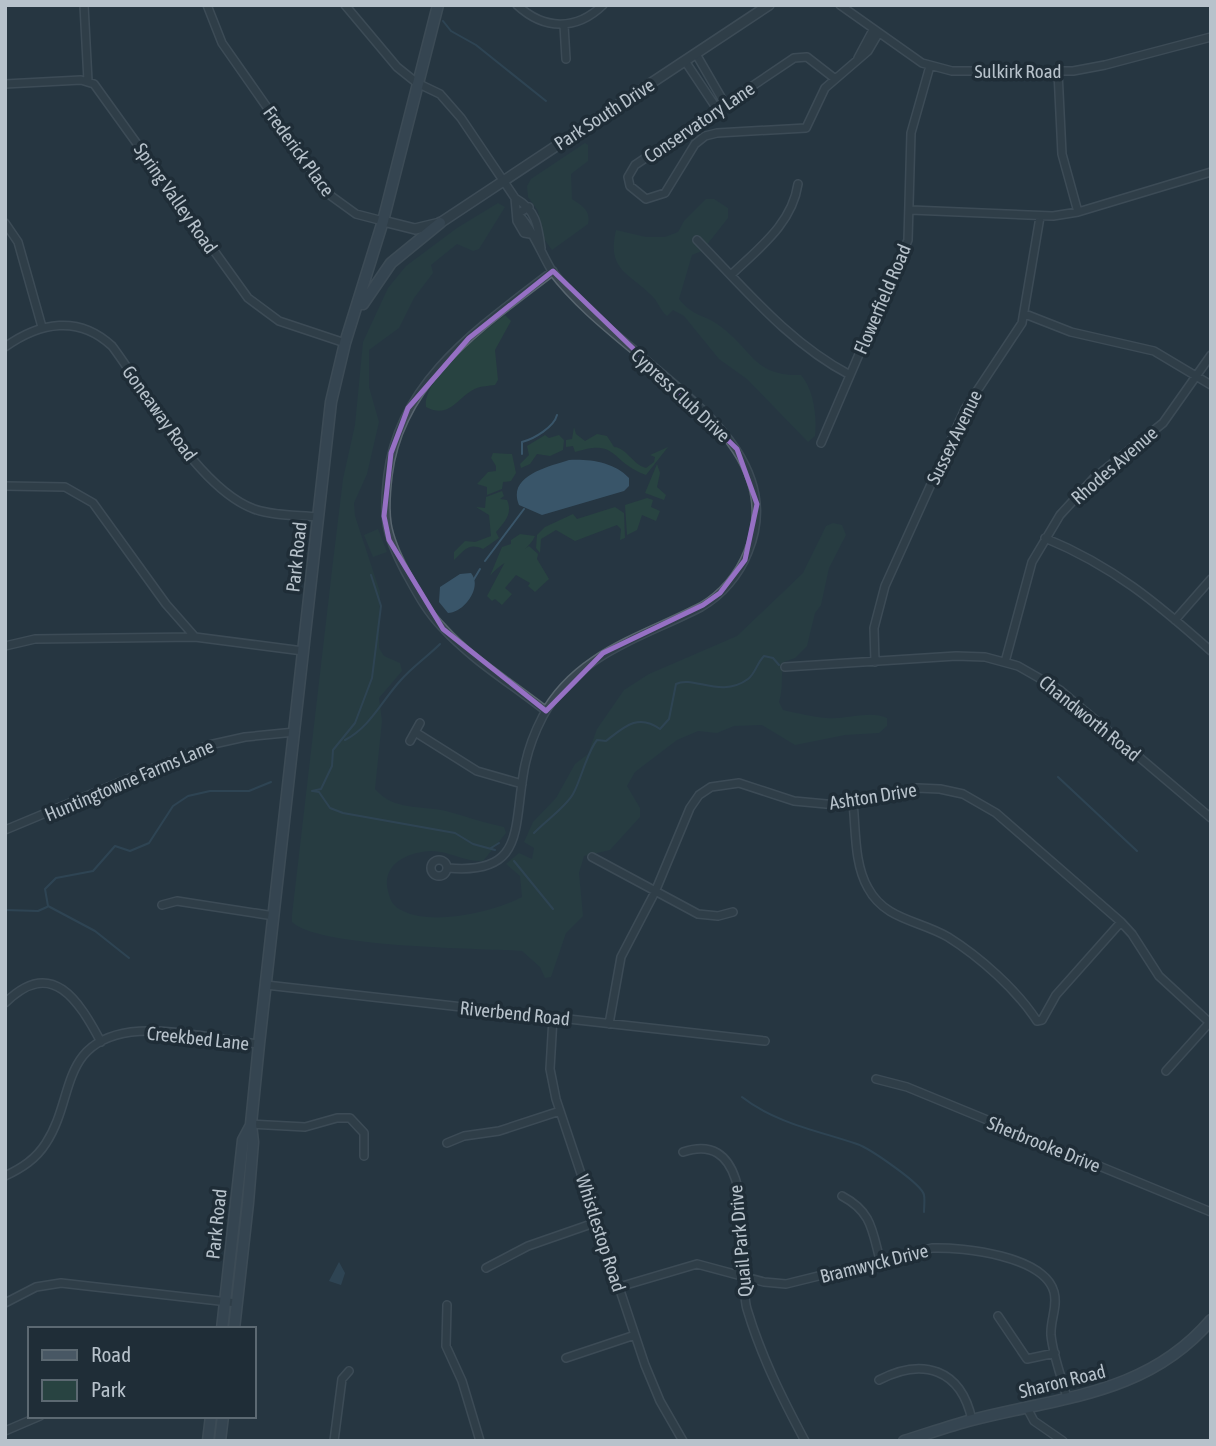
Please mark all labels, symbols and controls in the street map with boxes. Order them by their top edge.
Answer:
street label: Sulkirk Road [974,60,1062,82]
street label: Park South Drive [550,74,658,154]
street label: Conservatory Lane [640,77,758,167]
street label: Frederick Place [259,102,339,200]
street label: Spring Valley Road [130,139,222,257]
street label: Flowerfield Road [849,241,915,357]
street label: Cypress Club Drive [627,344,735,446]
street label: Goneaway Road [118,361,202,465]
street label: Sussex Avenue [922,386,986,488]
street label: Rhodes Avenue [1066,422,1162,508]
street label: Park Road [281,521,311,593]
street label: Chandworth Road [1035,670,1145,766]
street label: Huntingtowne Farms Lane [41,734,217,826]
street label: Ashton Drive [828,778,918,814]
street label: Riverbend Road [459,996,571,1030]
street label: Creekbed Lane [146,1022,250,1054]
street label: Sherbrooke Drive [984,1111,1104,1177]
street label: Whistlestop Road [572,1172,630,1294]
street label: Quail Park Drive [724,1184,756,1298]
street label: Park Road [201,1188,231,1260]
street label: Bramwyck Drive [818,1239,930,1287]
legend [28,1327,256,1418]
text: Road [91,1342,131,1366]
street label: Sharon Road [1016,1360,1108,1402]
text: Park [91,1377,126,1401]

